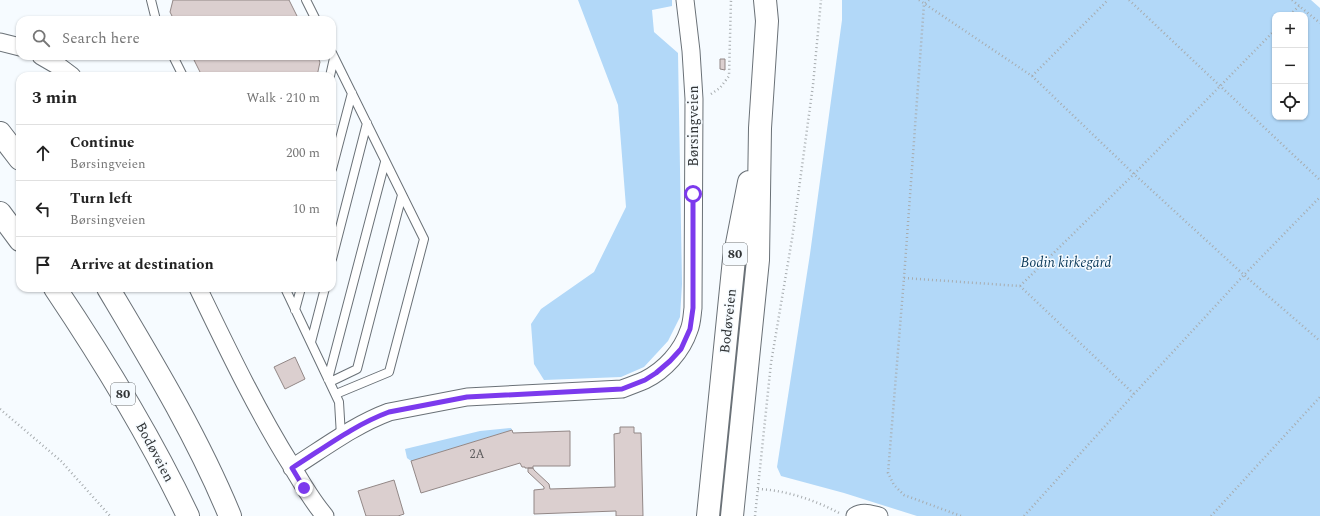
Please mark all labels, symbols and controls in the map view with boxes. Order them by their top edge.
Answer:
map controls [1272,12,1308,120]
button: + [1272,12,1308,48]
search box [16,16,336,60]
icon: search [30,27,52,49]
text: Search here [62,27,140,50]
button: − [1272,48,1308,84]
button: locate [1272,84,1308,120]
text: 3 min [32,85,77,111]
street label: Børsingveien [683,85,704,167]
text: Walk · 210 m [246,88,320,108]
text: Continue [70,131,135,154]
icon: ahead [32,142,54,164]
text: 200 m [286,143,320,163]
text: Børsingveien [70,154,146,174]
route start [684,185,702,203]
text: Turn left [70,187,132,210]
icon: left [32,198,54,220]
text: 10 m [293,199,320,219]
text: Børsingveien [70,210,146,230]
road number: 80 [723,243,747,265]
park label: Bodin kirkegård [1021,252,1111,273]
text: Arrive at destination [70,253,214,276]
icon: arrive [32,254,54,276]
street label: Bodøveien [714,287,742,355]
road number: 80 [111,383,135,405]
street label: Bodøveien [130,418,180,486]
house number: 2A [469,445,485,464]
route end [295,479,313,497]

